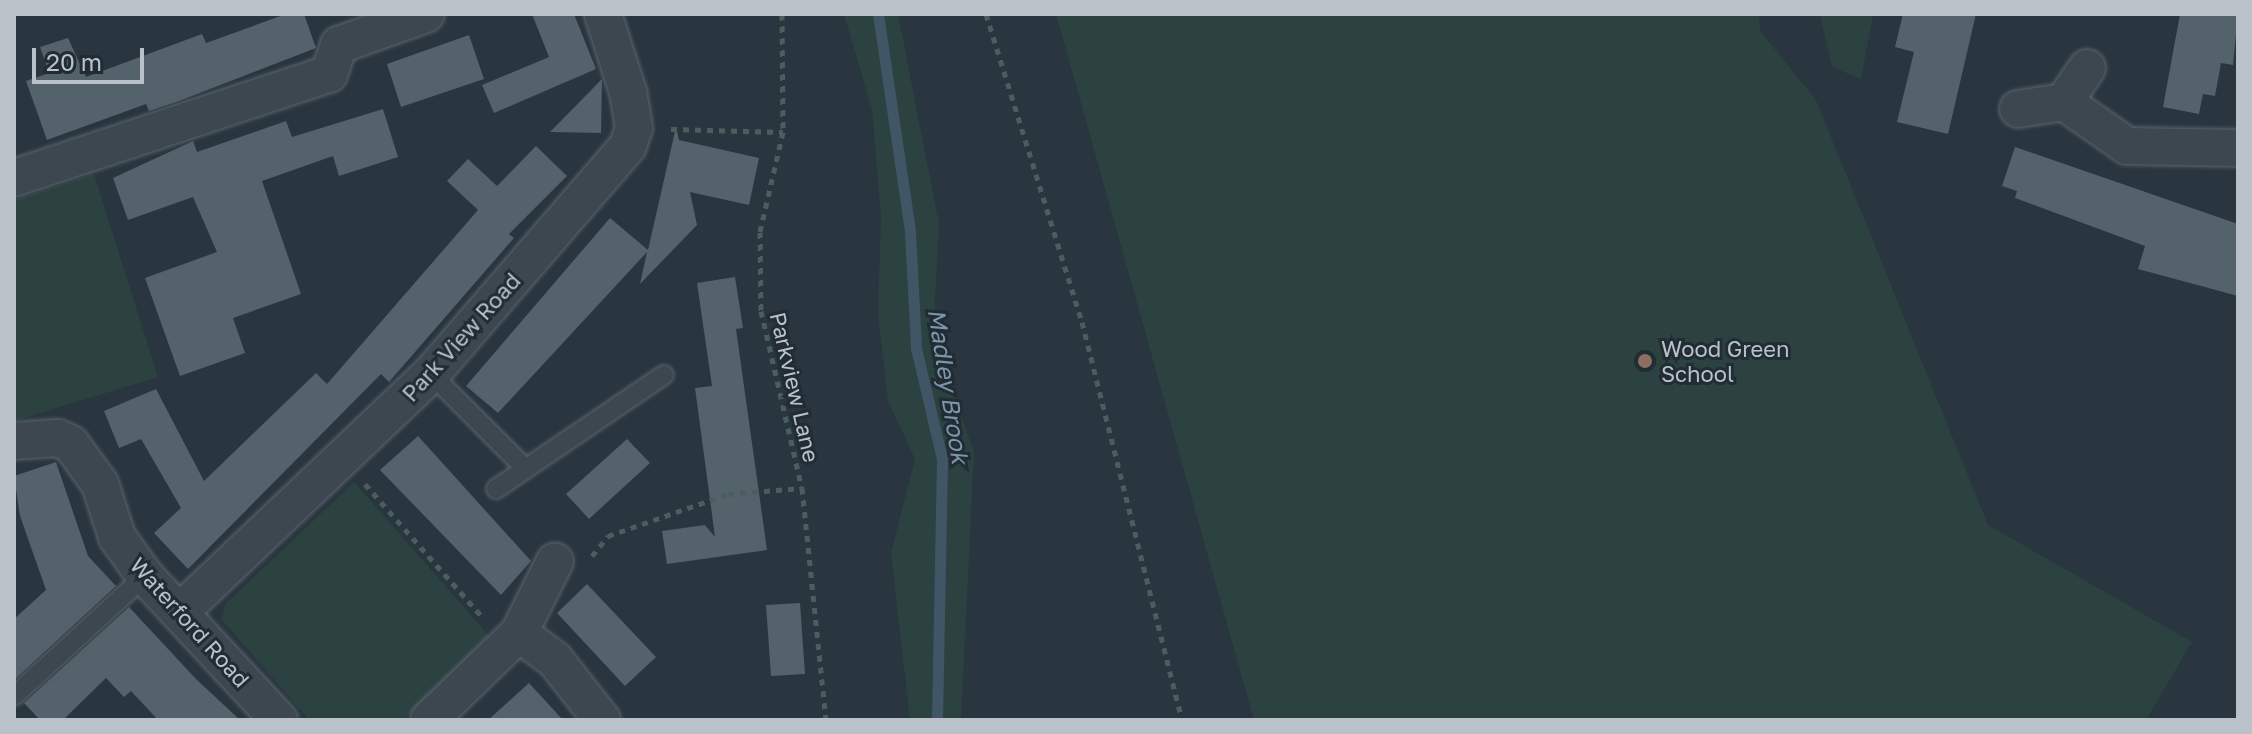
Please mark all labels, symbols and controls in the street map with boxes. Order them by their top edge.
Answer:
scale bar [36,32,148,82]
text: 20 m [46,47,102,76]
street label: Park View Road [396,267,526,407]
water label: Madley Brook [923,306,975,466]
street label: Parkview Lane [765,309,825,465]
place label: Wood Green School [1661,335,1790,386]
marker: Wood Green School [1636,352,1654,370]
street label: Waterford Road [125,552,255,692]

